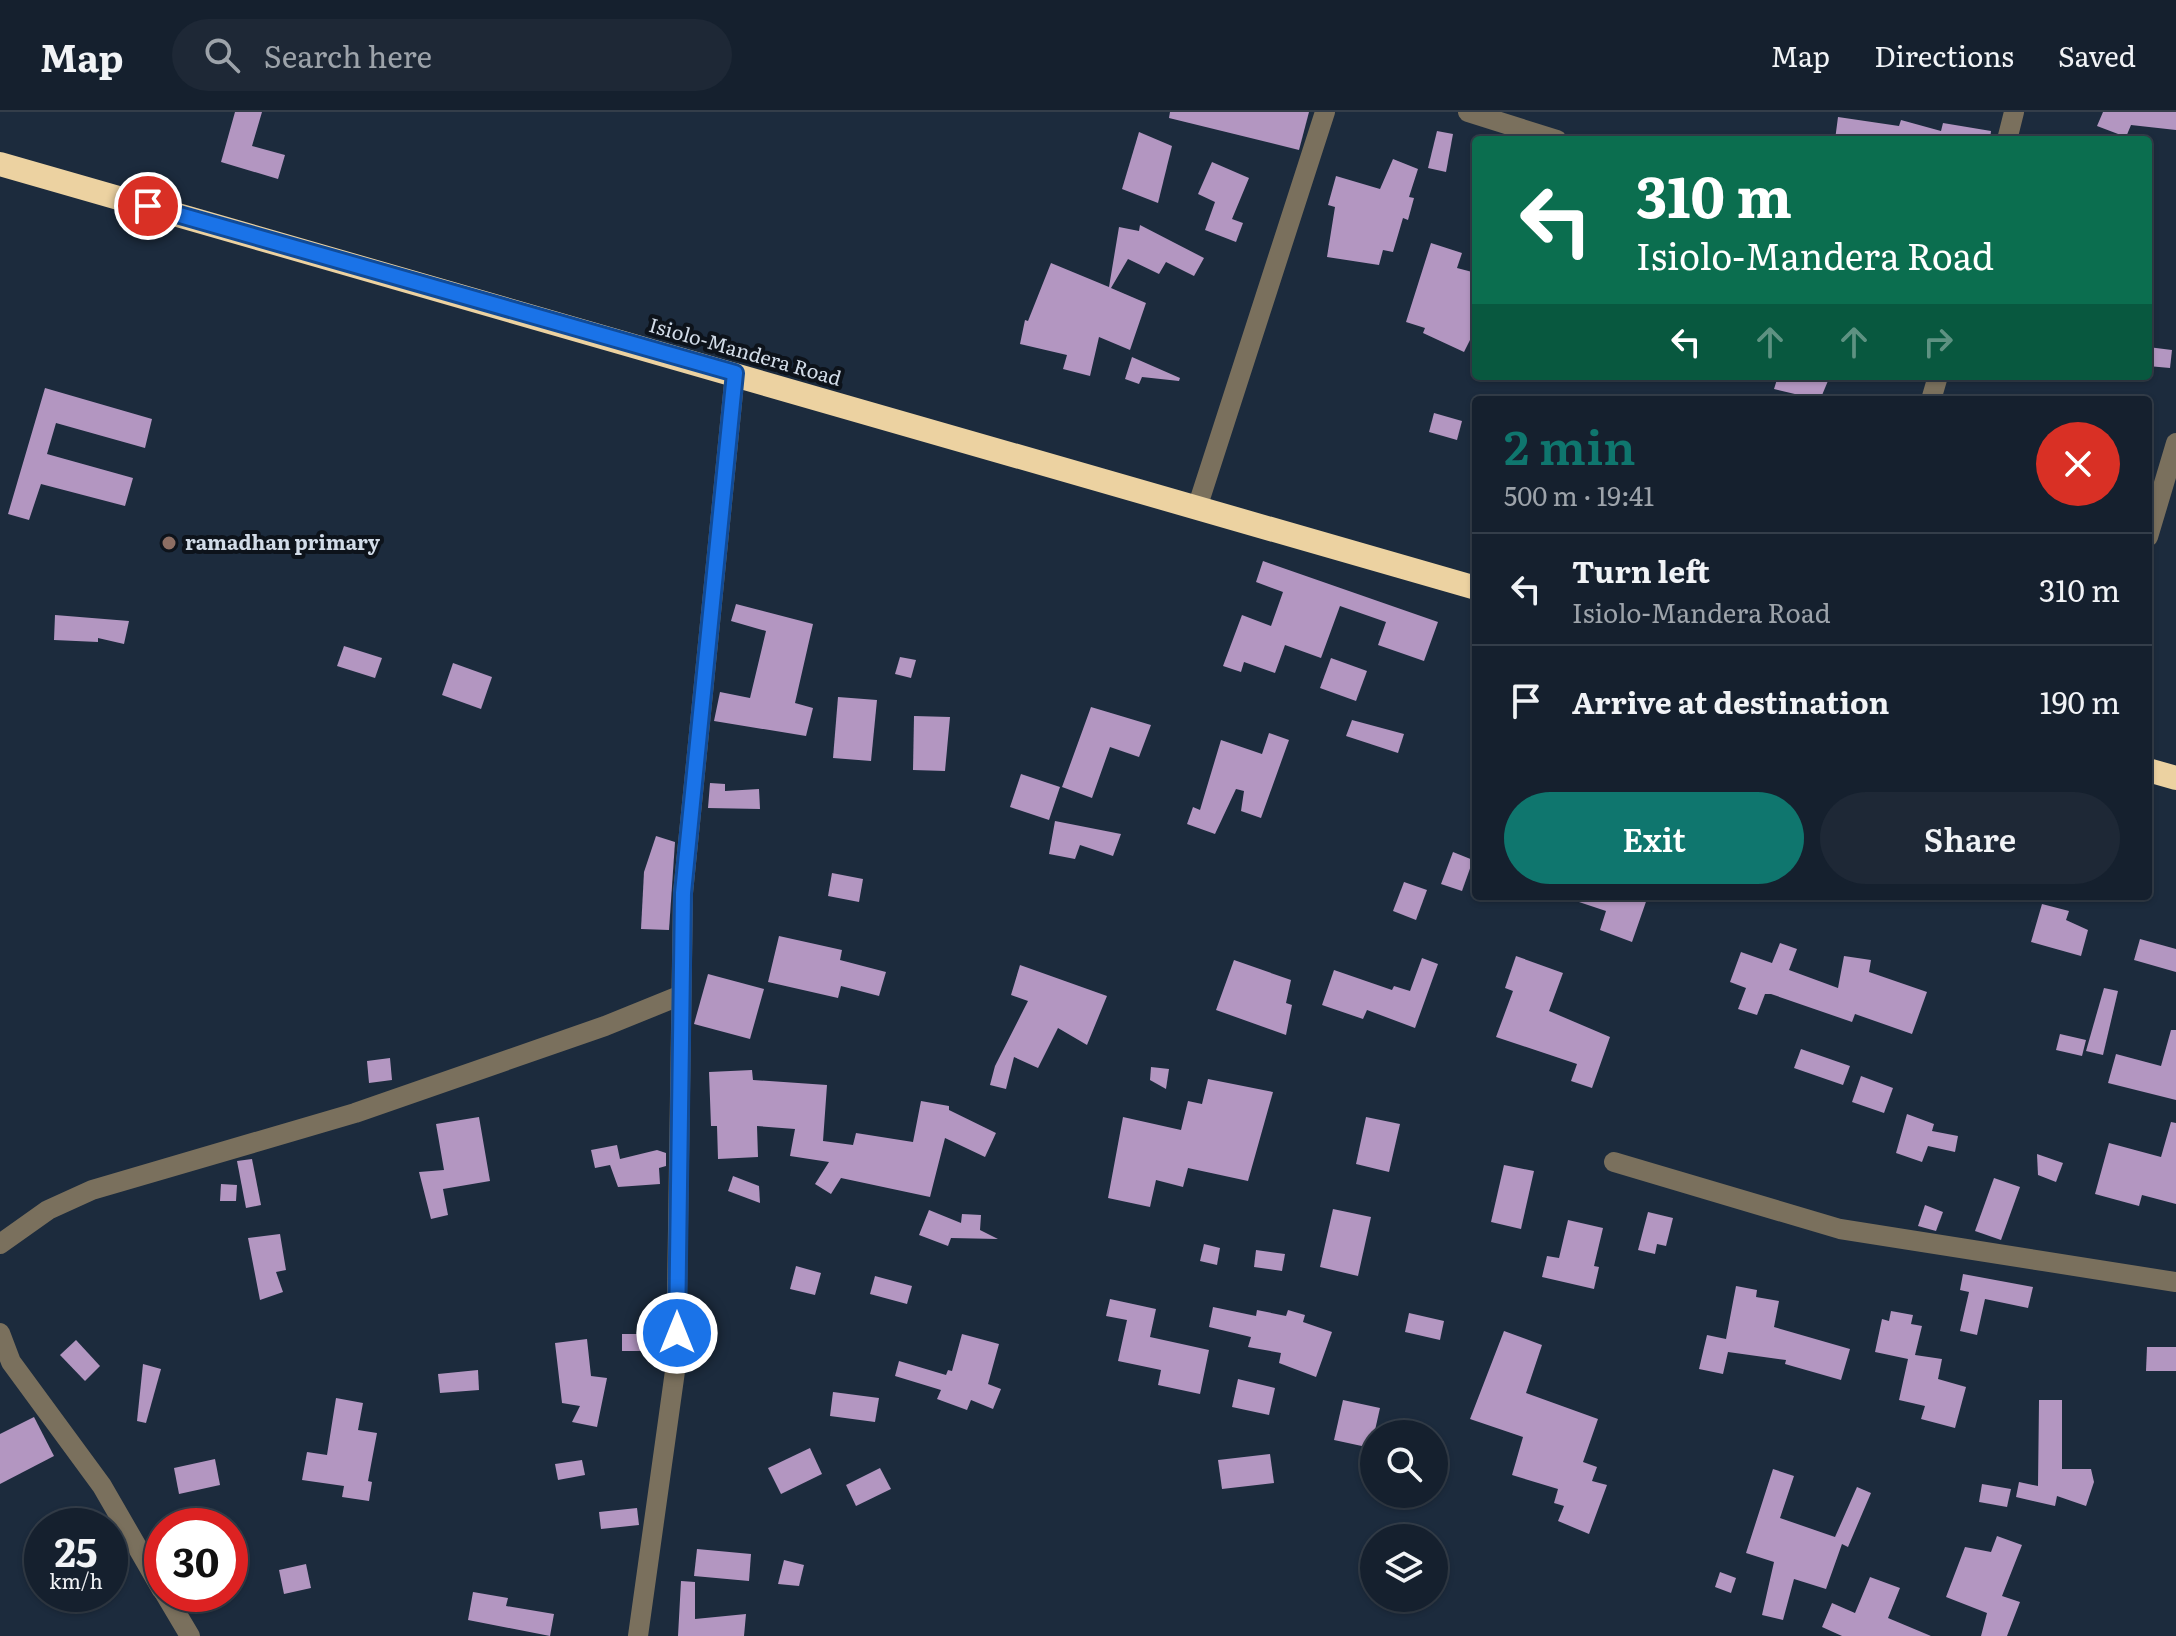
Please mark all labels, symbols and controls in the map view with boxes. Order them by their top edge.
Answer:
search box [172,19,732,91]
text: Map [40,27,124,84]
icon: search [200,33,244,77]
text: Search here [264,33,432,77]
text: Map [1771,34,1830,76]
text: Directions [1874,34,2014,76]
text: Saved [2058,34,2136,76]
text: 310 m [1636,152,1792,235]
icon: left [1504,168,1608,272]
pin [114,172,182,240]
icon: arrive [126,184,170,228]
text: Isiolo-Mandera Road [1636,228,1994,281]
street label: Isiolo-Mandera Road [646,308,845,392]
icon: left [1664,320,1708,364]
icon: ahead [1748,320,1792,364]
icon: ahead [1832,320,1876,364]
icon: right [1916,320,1960,364]
text: 2 min [1504,409,1636,480]
button: close [2036,422,2120,506]
text: 500 m · 19:41 [1504,475,1654,514]
place label: ramadhan primary [185,526,381,556]
marker: ramadhan primary [160,534,178,552]
text: Turn left [1572,548,1710,592]
icon: left [1504,567,1548,611]
text: 310 m [2039,567,2120,611]
text: Isiolo-Mandera Road [1572,592,1831,631]
icon: arrive [1504,679,1548,723]
text: Arrive at destination [1572,679,1889,723]
text: 190 m [2040,679,2120,723]
button: Exit [1504,792,1804,884]
button: Share [1820,792,2120,884]
position arrow [635,1291,719,1375]
map controls [1360,1420,1448,1612]
button: search [1360,1420,1448,1508]
speed limit sign: 30 [144,1508,248,1612]
text: 25 [54,1520,98,1579]
button: layers [1360,1524,1448,1612]
text: km/h [49,1565,103,1595]

